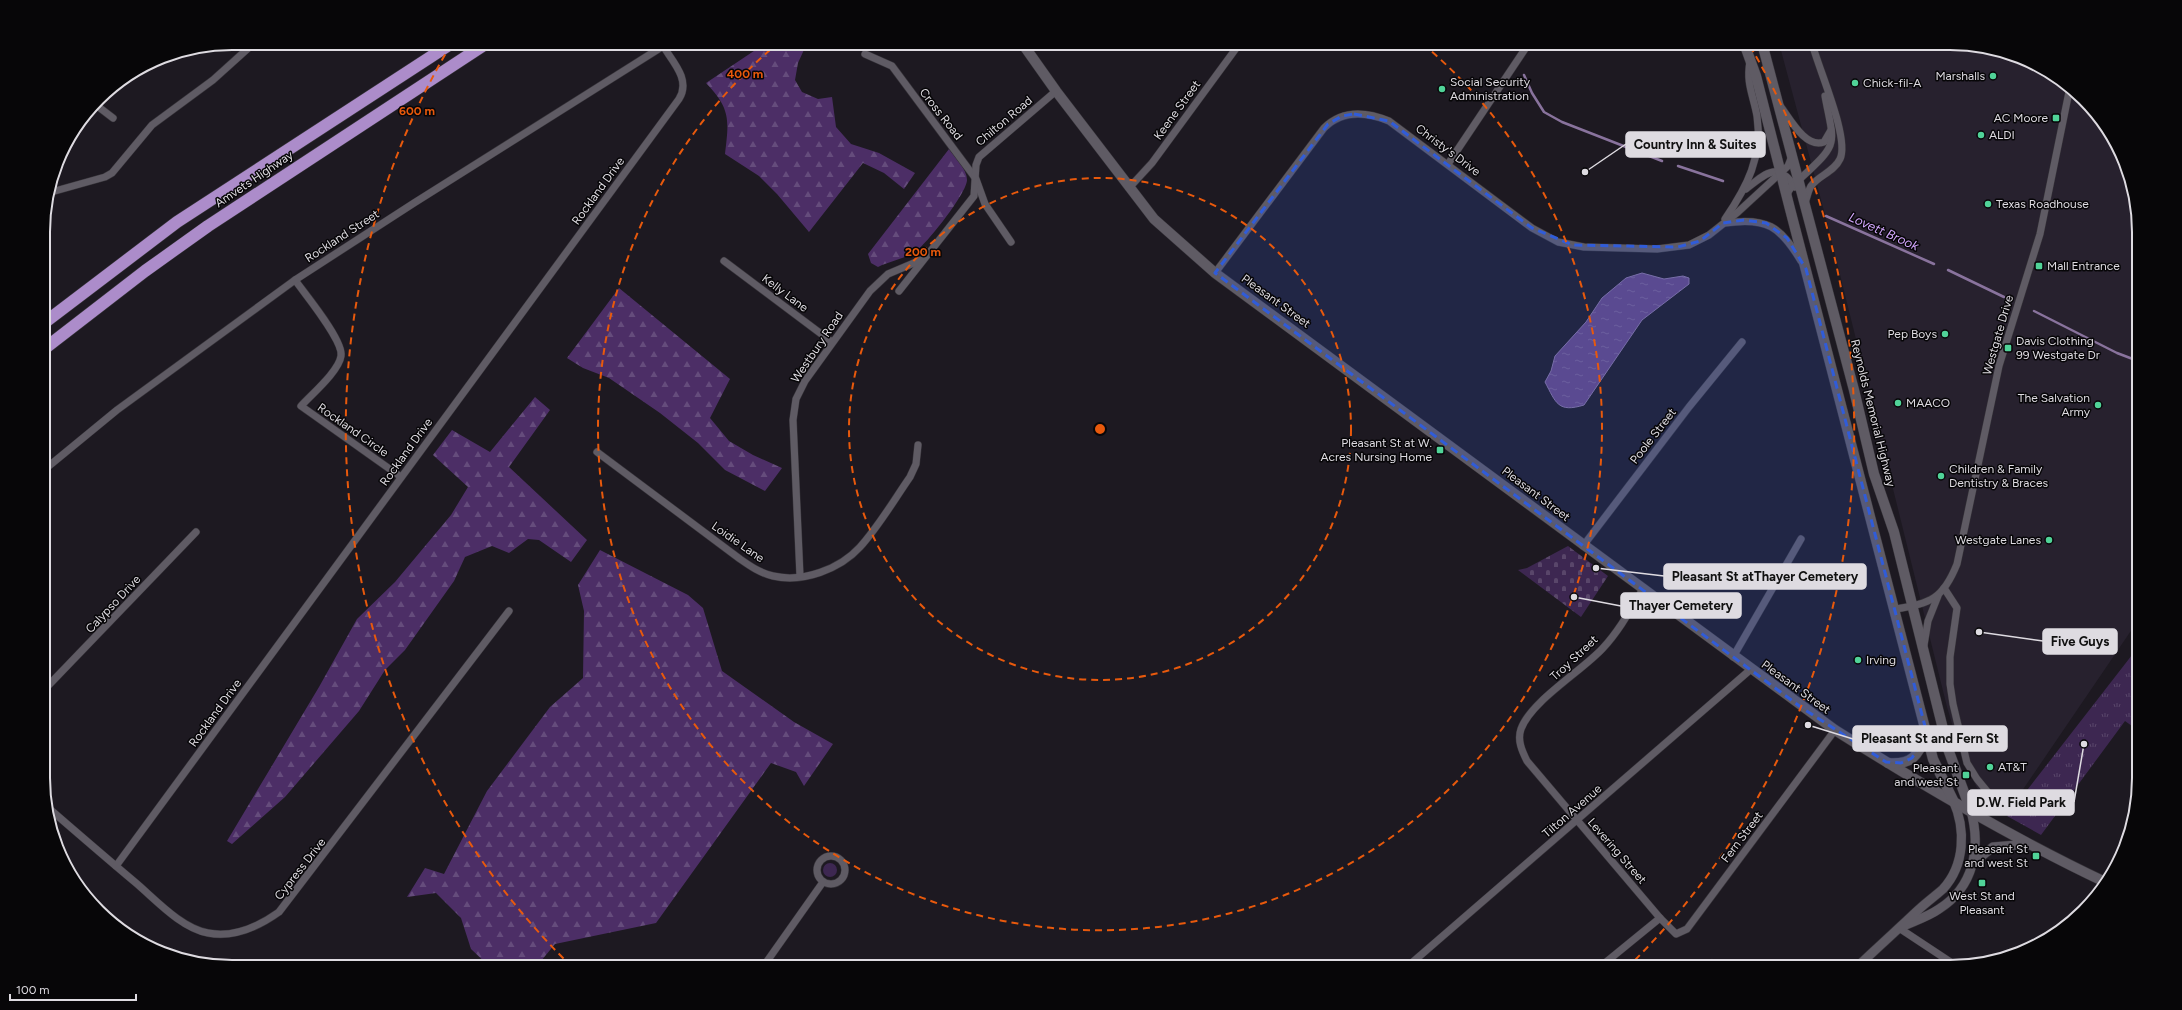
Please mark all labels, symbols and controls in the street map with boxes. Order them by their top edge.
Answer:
text: 400 m [727,67,763,81]
place label: Marshalls [1935,69,1985,83]
marker: Marshalls [1988,71,1998,81]
place label: Social Security Administration [1450,75,1531,103]
place label: Chick-fil-A [1863,76,1921,90]
street label: Keene Street [1151,77,1204,142]
marker: Chick-fil-A [1850,78,1860,88]
marker: Social Security Administration [1437,84,1447,94]
street label: Cross Road [917,85,965,143]
street label: Chilton Road [973,93,1035,149]
text: 600 m [399,104,435,118]
place label: AC Moore [1994,111,2048,125]
marker: AC Moore [2051,113,2061,123]
street label: Christy's Drive [1413,121,1483,179]
place label: ALDI [1989,128,2015,142]
marker: ALDI [1976,130,1986,140]
callout: Country Inn & Suites [1626,132,1765,157]
text: Country Inn & Suites [1634,137,1756,152]
street label: Amvets Highway [212,147,296,210]
street label: Rockland Drive [569,154,627,227]
place label: Texas Roadhouse [1996,197,2089,211]
marker: Texas Roadhouse [1983,199,1993,209]
street label: Rockland Street [302,207,382,265]
water label: Lovett Brook [1847,209,1922,254]
text: 200 m [905,245,941,259]
place label: Mall Entrance [2047,259,2120,273]
marker: Mall Entrance [2034,261,2044,271]
street label: Kelly Lane [759,271,811,315]
street label: Pleasant Street [1239,271,1314,331]
street label: Westgate Drive [1980,293,2016,377]
street label: Westbury Road [788,309,846,385]
place label: Pep Boys [1888,327,1937,341]
marker: Pep Boys [1940,329,1950,339]
place label: Davis Clothing 99 Westgate Dr [2016,334,2100,362]
street label: Reynolds Memorial Highway [1848,338,1898,489]
marker: Davis Clothing 99 Westgate Dr [2003,343,2013,353]
place label: The Salvation Army [2018,391,2091,419]
place label: MAACO [1906,396,1950,410]
marker: MAACO [1893,398,1903,408]
street label: Rockland Circle [315,400,392,460]
marker: The Salvation Army [2093,400,2103,410]
street label: Poole Street [1627,405,1679,467]
street label: Rockland Drive [377,415,435,488]
centre of rings [1093,422,1107,436]
place label: Pleasant St at W. Acres Nursing Home [1320,436,1432,464]
marker: Pleasant St at W. Acres Nursing Home [1435,445,1445,455]
place label: Children & Family Dentistry & Braces [1949,462,2049,490]
street label: Pleasant Street [1499,464,1573,524]
marker: Children & Family Dentistry & Braces [1936,471,1946,481]
street label: Loidie Lane [709,519,767,565]
place label: Westgate Lanes [1955,533,2041,547]
marker: Westgate Lanes [2044,535,2054,545]
callout: Pleasant St atThayer Cemetery [1664,564,1866,589]
text: Pleasant St atThayer Cemetery [1672,569,1859,584]
street label: Calypso Drive [83,572,144,636]
callout: Thayer Cemetery [1621,593,1741,618]
text: Thayer Cemetery [1629,598,1734,613]
callout: Five Guys [2043,629,2117,654]
street label: Troy Street [1547,632,1601,684]
text: Five Guys [2051,634,2109,649]
place label: Irving [1866,653,1896,667]
marker: Irving [1853,655,1863,665]
street label: Pleasant Street [1759,657,1834,717]
street label: Rockland Drive [186,676,244,749]
callout: Pleasant St and Fern St [1853,726,2007,751]
text: Pleasant St and Fern St [1861,731,1999,746]
place label: AT&T [1998,760,2027,774]
place label: Pleasant and west St [1894,761,1958,789]
marker: AT&T [1985,762,1995,772]
marker: Pleasant and west St [1961,770,1971,780]
street label: Tilton Avenue [1540,781,1605,840]
callout: D.W. Field Park [1968,790,2074,815]
text: D.W. Field Park [1976,795,2066,810]
street label: Fern Street [1718,808,1766,865]
street label: Levering Street [1585,815,1650,887]
street label: Cypress Drive [272,835,329,903]
place label: Pleasant St and west St [1964,842,2028,870]
marker: Pleasant St and west St [2031,851,2041,861]
marker: West St and Pleasant [1977,878,1987,888]
place label: West St and Pleasant [1949,889,2015,917]
scale bar [10,976,136,1002]
text: 100 m [16,983,50,997]

